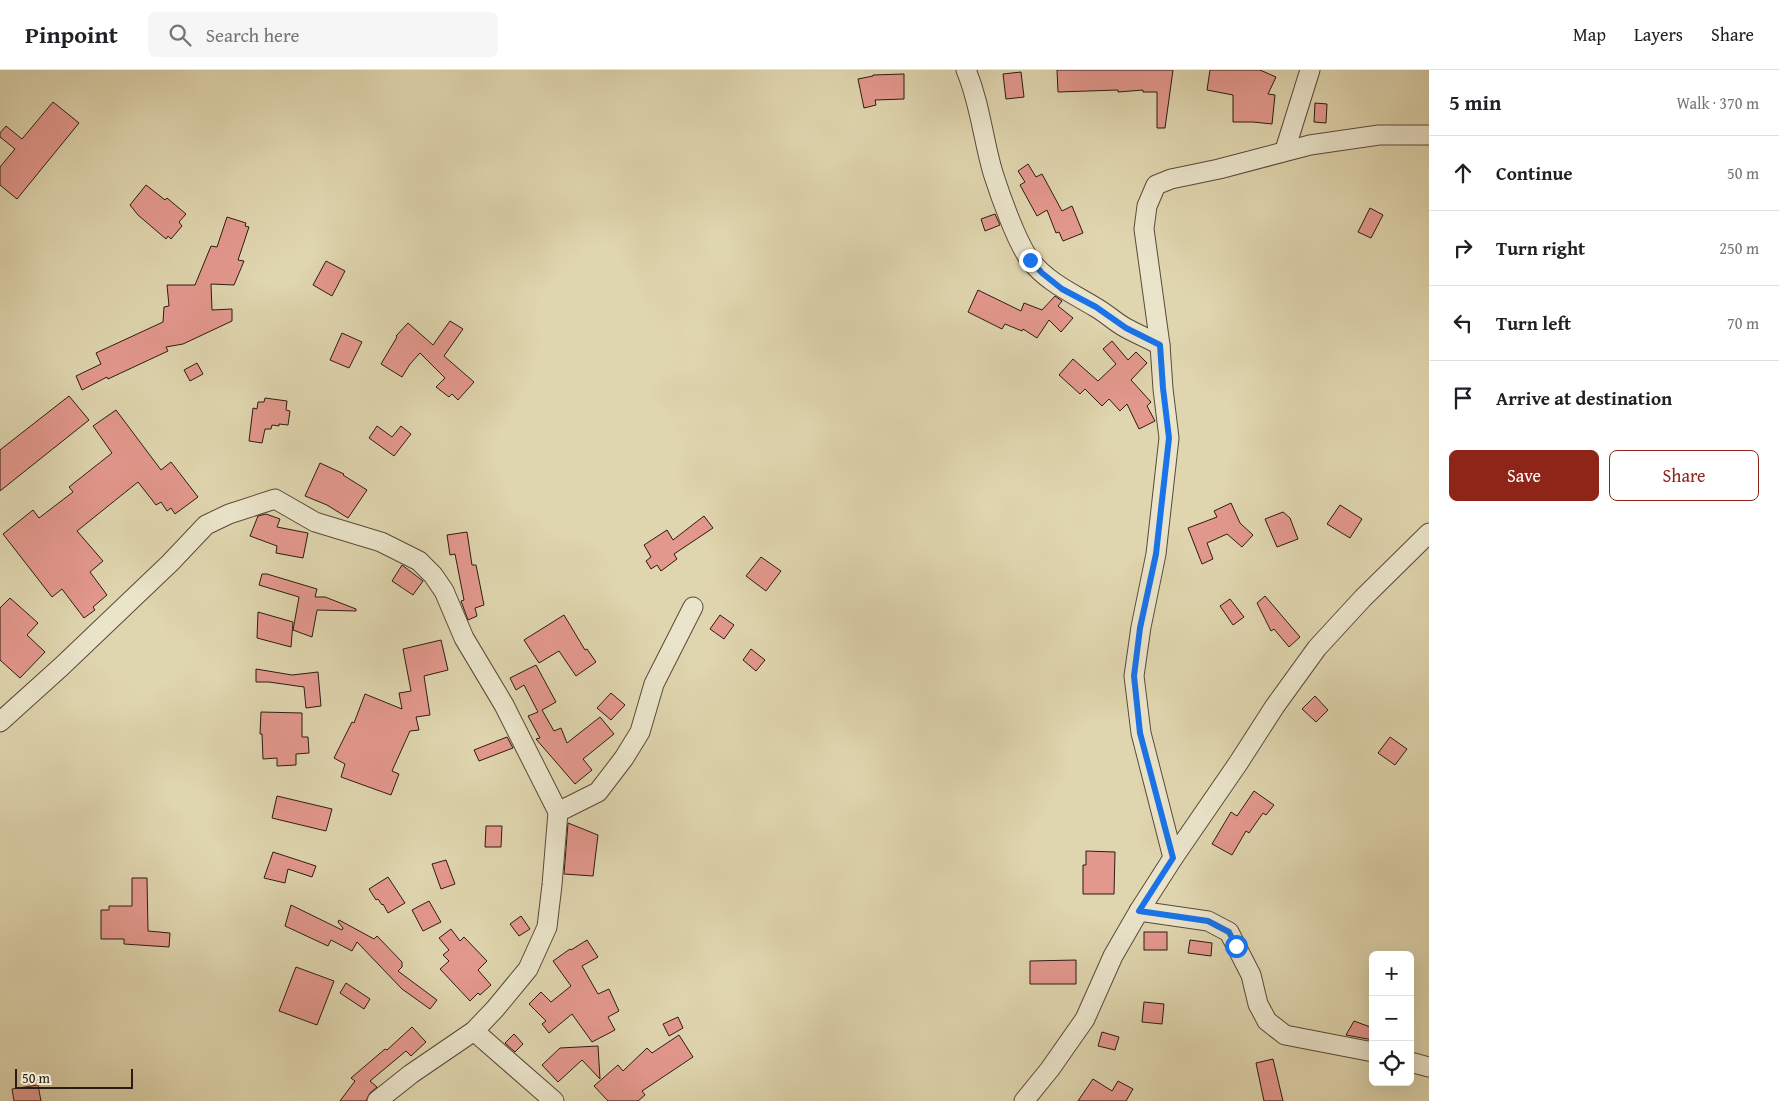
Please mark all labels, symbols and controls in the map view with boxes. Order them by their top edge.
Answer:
search box [148,12,498,57]
text: Pinpoint [25,17,118,52]
icon: search [166,21,194,49]
text: Search here [206,21,299,49]
text: Map [1573,21,1606,48]
text: Layers [1634,21,1683,48]
text: Share [1711,21,1754,48]
text: 5 min [1449,87,1501,118]
text: Walk · 370 m [1676,91,1759,115]
icon: ahead [1449,159,1477,187]
text: Continue [1496,159,1573,187]
text: 50 m [1727,161,1759,185]
icon: right [1449,234,1477,262]
text: Turn right [1496,234,1585,262]
text: 250 m [1719,236,1759,260]
route end [1019,249,1042,272]
icon: left [1449,309,1477,337]
text: Turn left [1496,309,1571,337]
text: 70 m [1727,311,1759,335]
icon: arrive [1449,384,1477,412]
text: Arrive at destination [1496,384,1672,412]
button: Save [1449,450,1599,501]
button: Share [1609,450,1759,501]
route start [1225,935,1248,958]
map controls [1369,951,1414,1086]
button: + [1369,951,1414,996]
button: − [1369,996,1414,1041]
button: locate [1369,1041,1414,1086]
scale bar [15,1066,132,1089]
text: 50 m [22,1068,50,1088]

